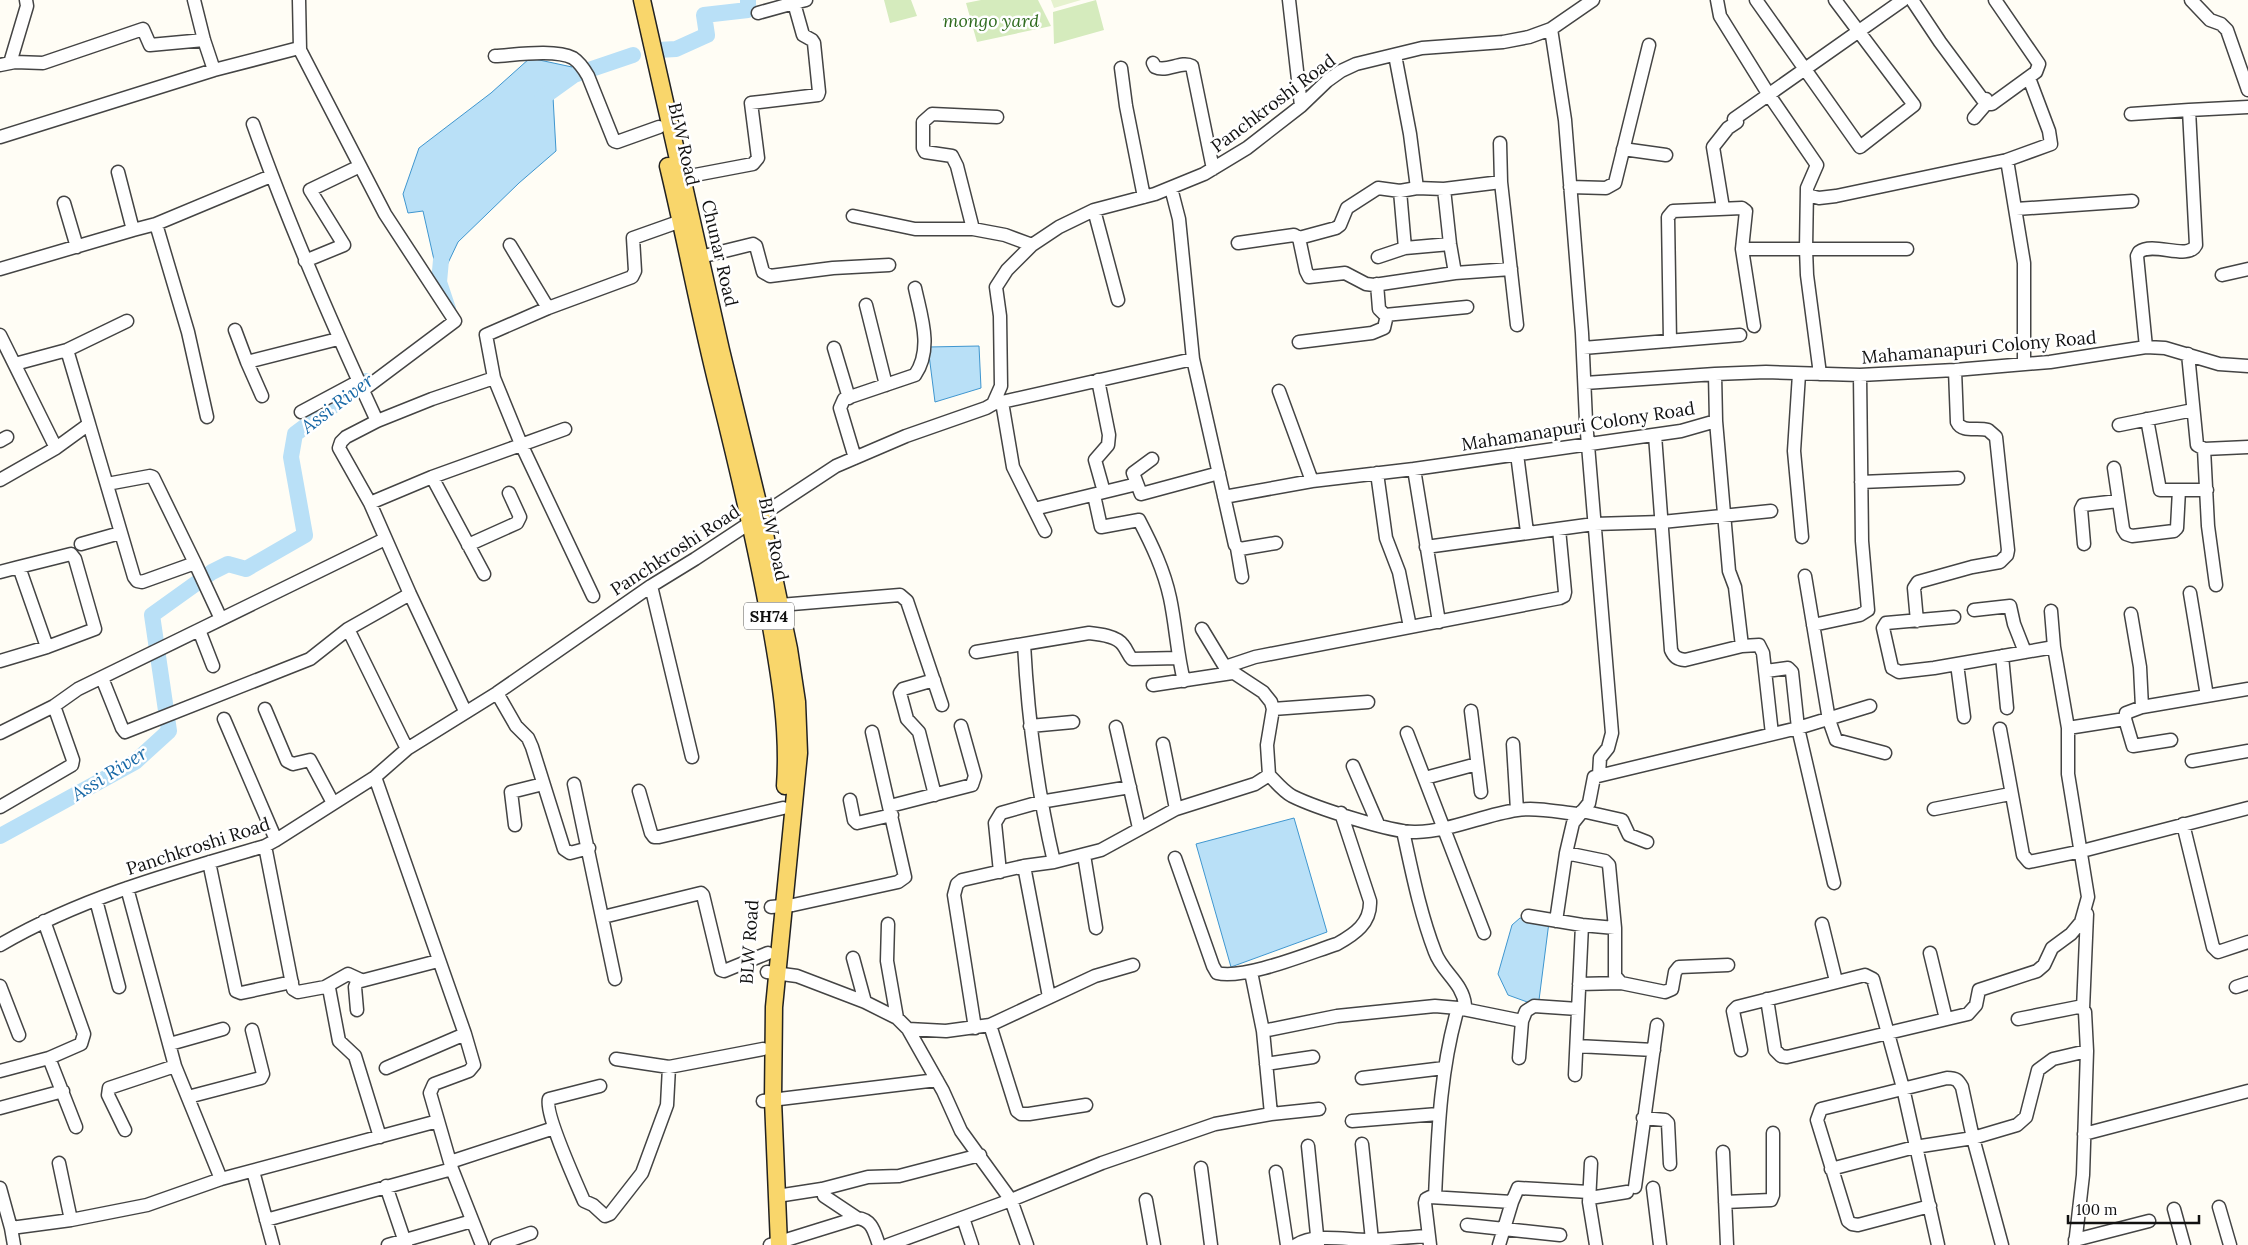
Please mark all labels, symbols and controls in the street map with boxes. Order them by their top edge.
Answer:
park label: mongo yard [943,9,1039,32]
street label: Panchkroshi Road [1206,49,1340,157]
street label: BLW Road [663,100,705,188]
street label: Chunar Road [697,197,743,309]
street label: Mahamanapuri Colony Road [1861,325,2098,369]
water label: Assi River [295,368,378,439]
street label: Mahamanapuri Colony Road [1460,396,1697,456]
street label: BLW Road [754,495,794,583]
street label: Panchkroshi Road [606,499,744,600]
road number: SH74 [744,602,794,630]
water label: Assi River [66,740,152,806]
street label: Panchkroshi Road [123,812,273,880]
street label: BLW Road [735,899,763,985]
scale bar [2068,1192,2199,1224]
text: 100 m [2076,1200,2117,1219]

